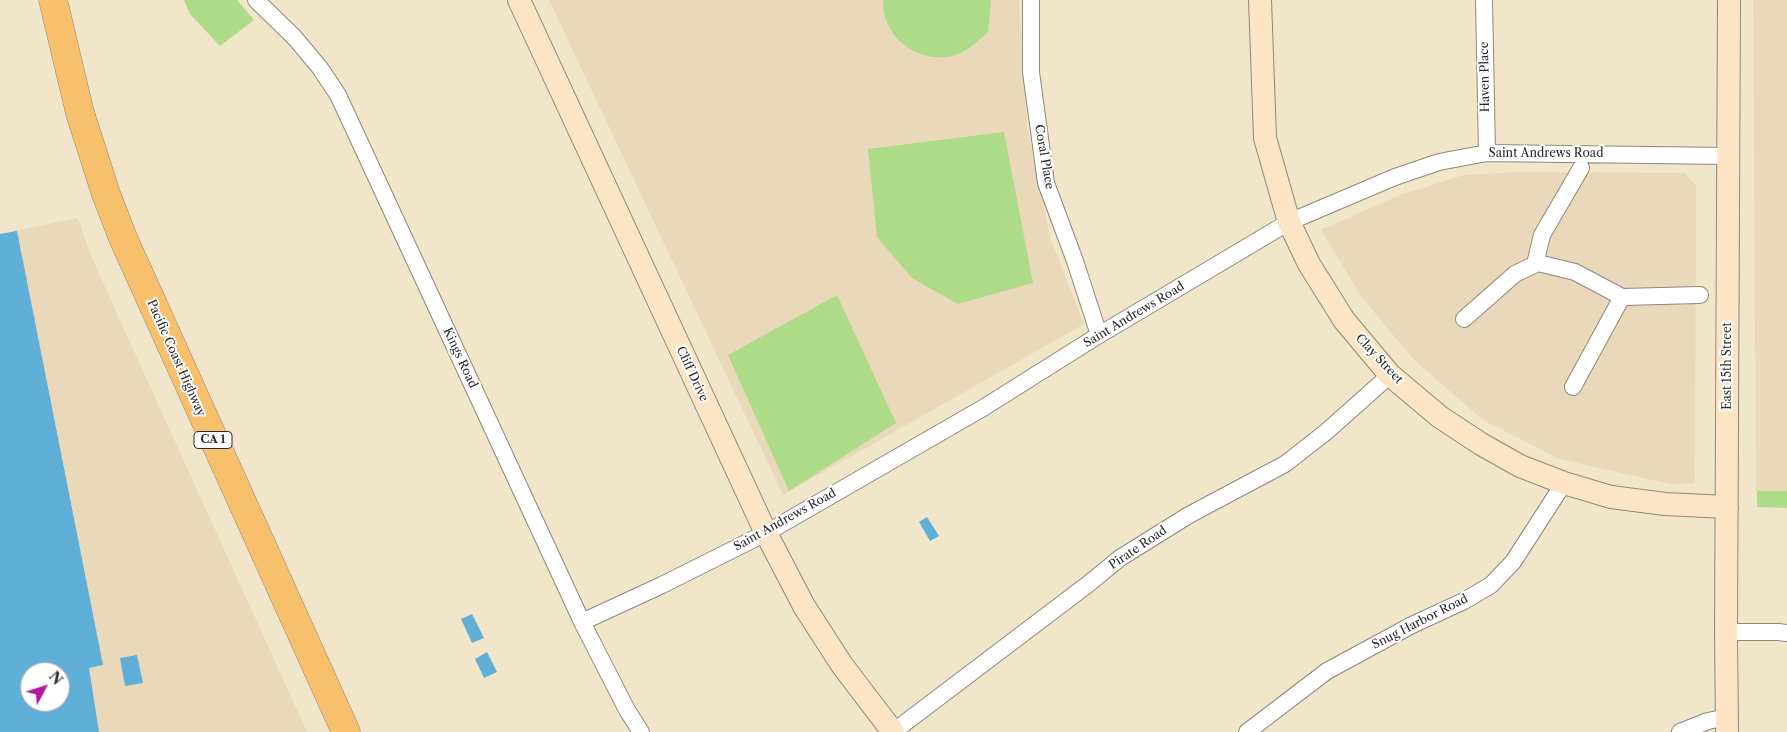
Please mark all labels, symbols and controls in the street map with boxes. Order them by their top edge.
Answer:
street label: Haven Place [1477,42,1493,112]
street label: Coral Place [1031,123,1057,191]
street label: Saint Andrews Road [1489,147,1603,161]
street label: Saint Andrews Road [1081,279,1187,351]
street label: Pacific Coast Highway [144,297,208,419]
street label: East 15th Street [1721,322,1735,410]
street label: Kings Road [440,326,480,390]
street label: Clay Street [1352,331,1406,387]
street label: Cliff Drive [673,344,711,404]
road number: CA 1 [194,432,232,448]
street label: Saint Andrews Road [731,486,839,554]
street label: Pirate Road [1106,523,1170,573]
street label: Snug Harbor Road [1370,592,1470,652]
north arrow [20,662,70,712]
text: N [45,668,67,688]

